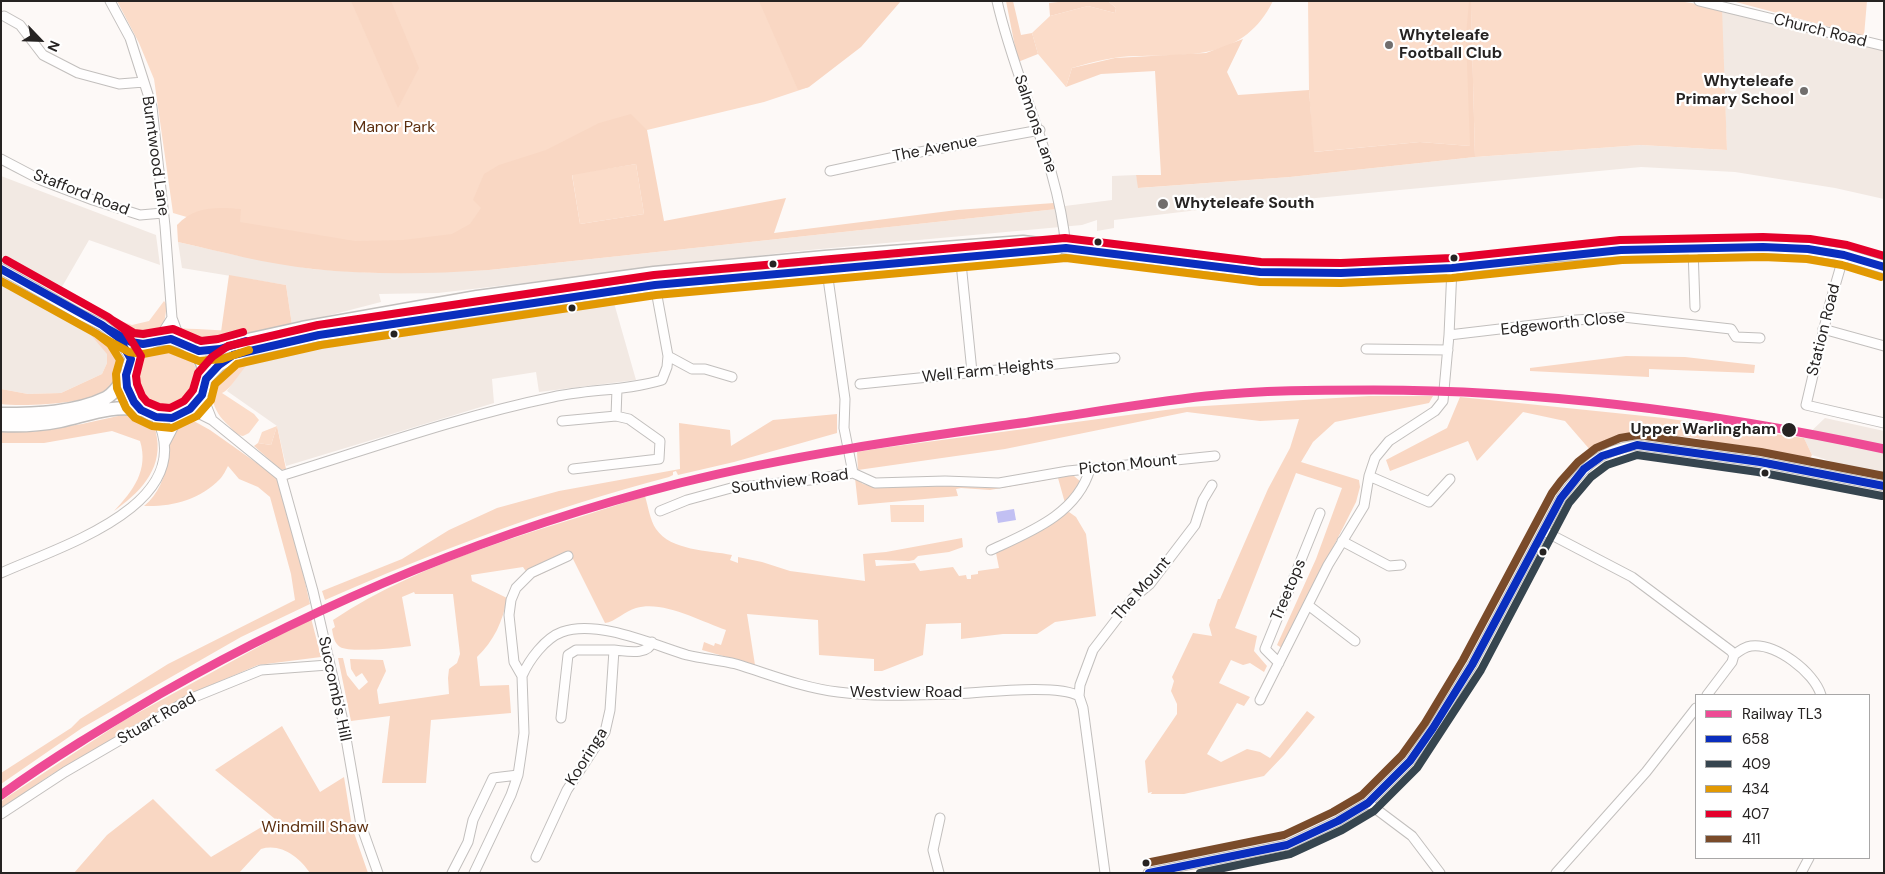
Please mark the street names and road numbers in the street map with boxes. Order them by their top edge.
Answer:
street label: Church Road [1771,10,1869,52]
street label: Salmons Lane [1009,73,1061,175]
street label: Burntwood Lane [137,95,173,217]
street label: The Avenue [891,131,979,167]
street label: Stafford Road [30,166,132,220]
street label: Station Road [1803,282,1845,378]
street label: Edgeworth Close [1500,308,1626,340]
street label: Well Farm Heights [921,355,1055,387]
street label: Picton Mount [1078,450,1178,480]
street label: Southview Road [730,465,850,499]
street label: The Mount [1109,553,1175,625]
street label: Treetops [1267,556,1311,624]
street label: Succomb's Hill [314,635,354,743]
street label: Westview Road [850,683,962,703]
street label: Stuart Road [114,689,200,749]
street label: Kooringa [562,725,612,789]

